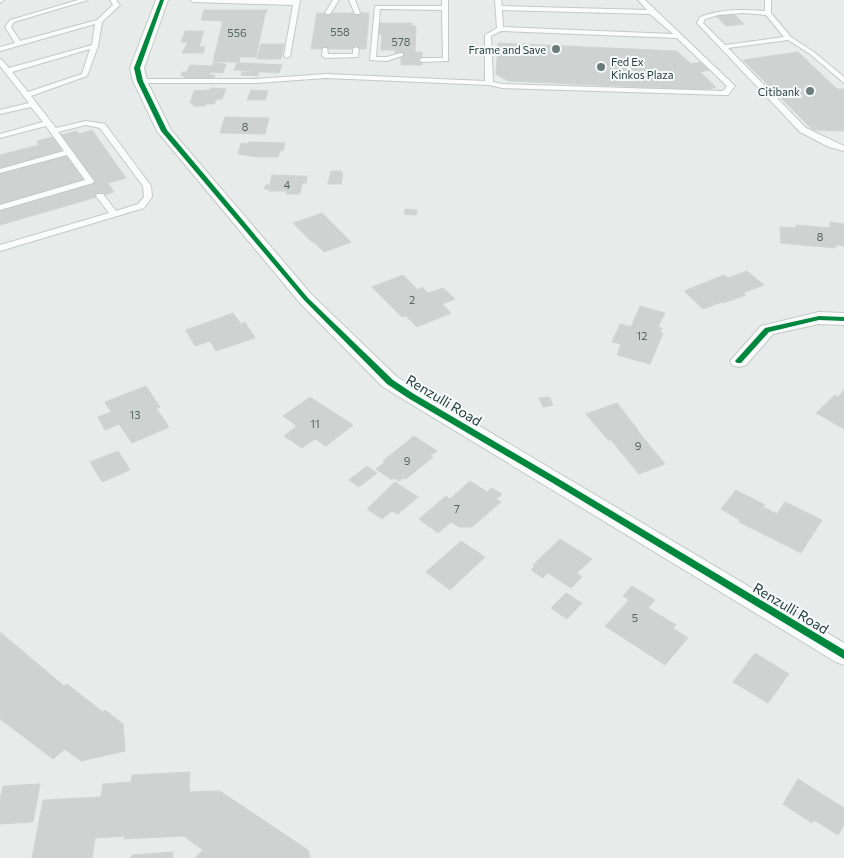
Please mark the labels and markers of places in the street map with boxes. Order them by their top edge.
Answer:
place label: Frame and Save [468,43,546,56]
marker: Frame and Save [550,43,562,55]
place label: Fed Ex Kinkos Plaza [611,55,673,81]
marker: Fed Ex Kinkos Plaza [595,61,607,73]
place label: Citibank [758,85,800,98]
marker: Citibank [804,85,816,97]

